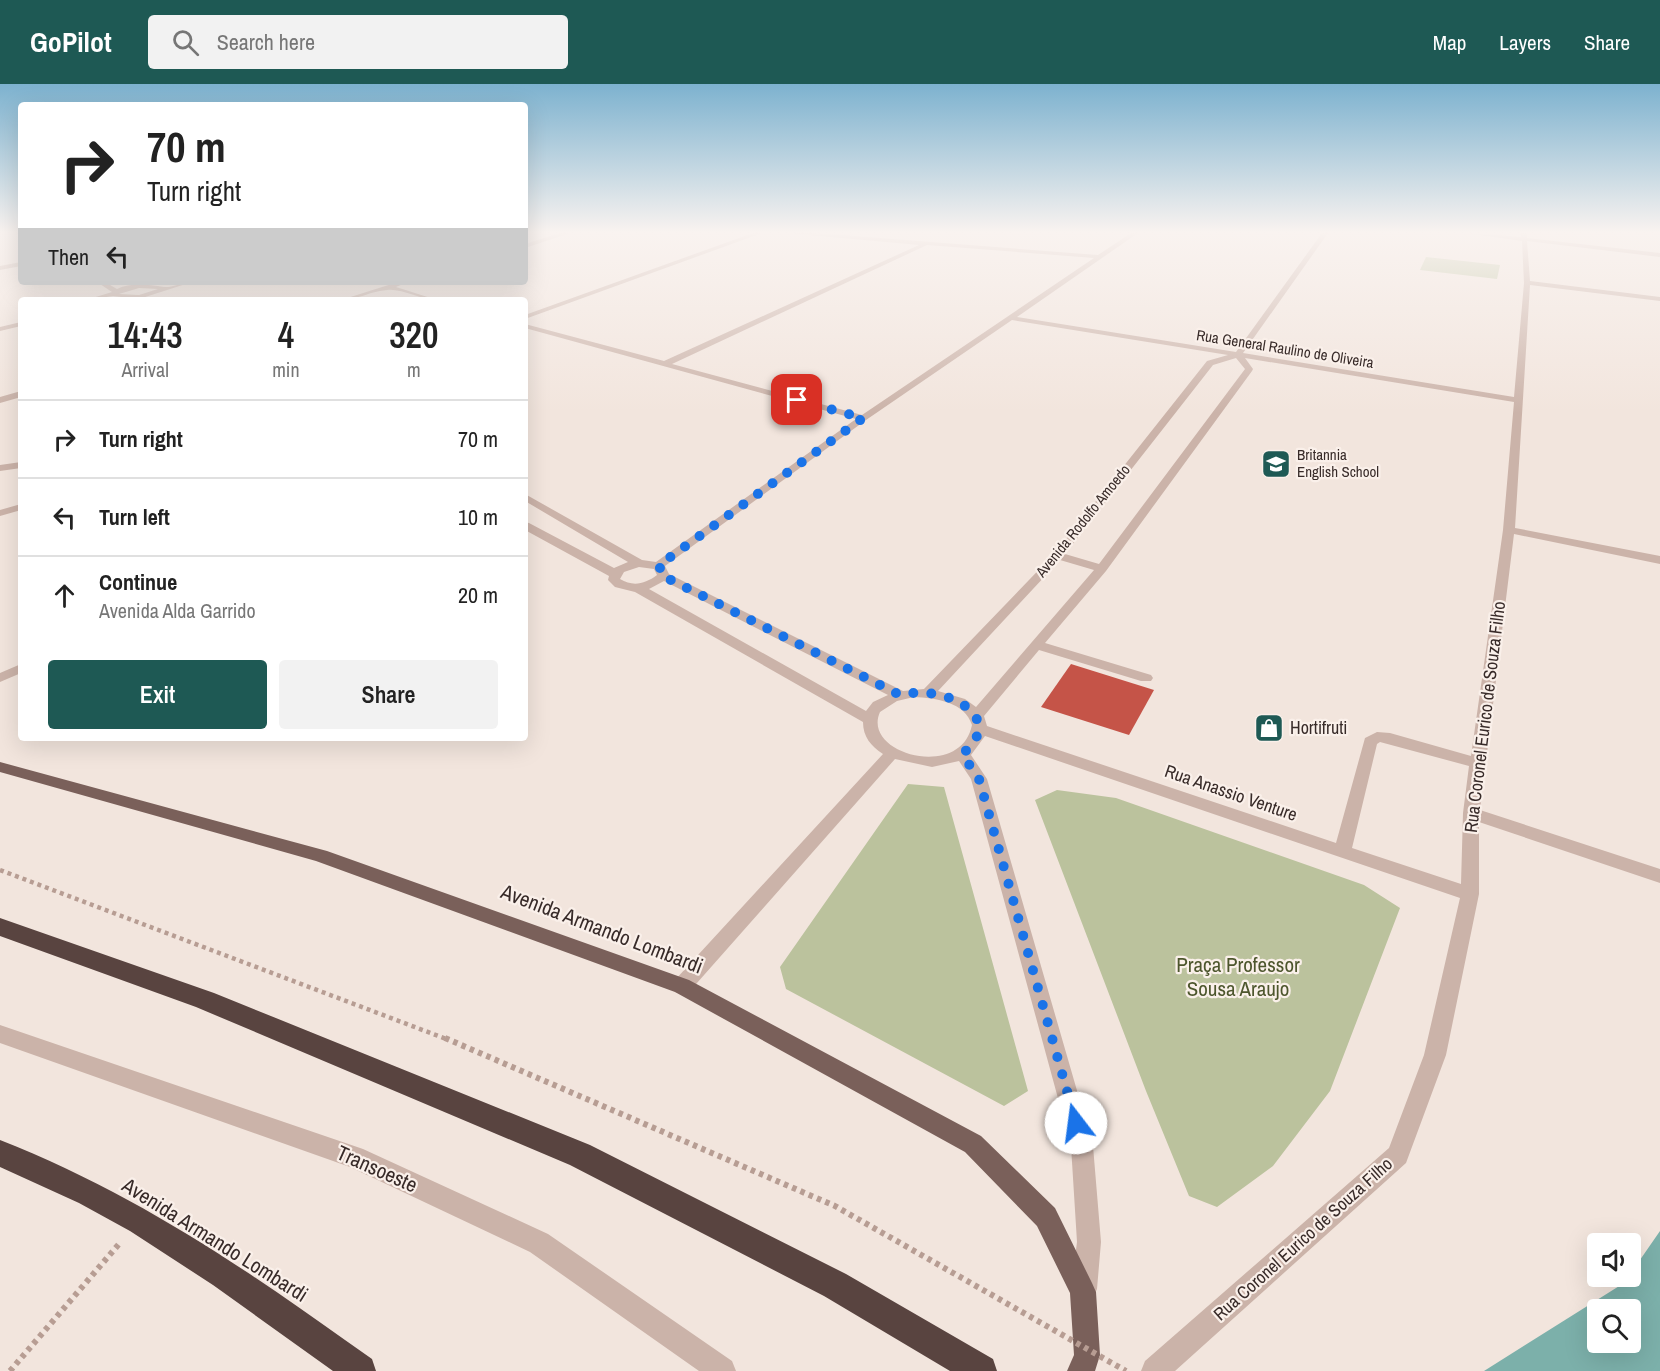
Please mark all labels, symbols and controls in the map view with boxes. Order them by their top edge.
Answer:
search box [148,15,568,69]
text: GoPilot [30,23,112,61]
icon: search [169,26,202,59]
text: Search here [217,27,315,57]
text: Map [1433,28,1466,57]
text: Layers [1499,28,1551,57]
text: Share [1584,28,1630,57]
text: 70 m [147,119,226,175]
icon: right [48,126,126,204]
text: Turn right [147,173,241,209]
icon: left [101,240,134,273]
text: Then [48,242,89,272]
text: 14:43 [108,311,183,359]
text: 4 [278,311,294,359]
text: 320 [389,311,438,359]
street label: Rua General Raulino de Oliveira [1195,324,1375,373]
text: Arrival [121,356,169,383]
text: min [272,356,300,383]
text: m [407,356,421,383]
pin [771,374,822,425]
icon: arrive [780,383,813,416]
icon: right [48,423,81,456]
text: Turn right [99,424,183,454]
text: 70 m [458,424,498,454]
place label: Britannia English School [1297,444,1379,482]
school or university icon: Britannia English School [1260,448,1292,480]
street label: Avenida Rodolfo Amoedo [1030,460,1135,582]
icon: left [48,501,81,534]
text: Turn left [99,502,170,532]
text: 10 m [458,502,498,532]
text: Continue [99,567,177,597]
icon: ahead [48,579,81,612]
text: 20 m [458,580,498,610]
text: Avenida Alda Garrido [99,597,256,624]
street label: Rua Coronel Eurico de Souza Filho [1458,600,1511,834]
button: Exit [48,660,267,729]
button: Share [279,660,498,729]
shop icon: Hortifruti [1253,712,1285,744]
place label: Hortifruti [1290,715,1347,740]
street label: Rua Anassio Venture [1162,758,1301,827]
street label: Avenida Armando Lombardi [496,876,707,980]
park label: Praça Professor Sousa Araujo [1176,950,1300,1003]
position arrow [1044,1091,1108,1155]
street label: Transoeste [332,1138,422,1199]
street label: Rua Coronel Eurico de Souza Filho [1208,1151,1398,1326]
street label: Avenida Armando Lombardi [116,1170,314,1309]
map controls [1587,1233,1641,1353]
button: sound [1587,1233,1641,1287]
button: search [1587,1299,1641,1353]

